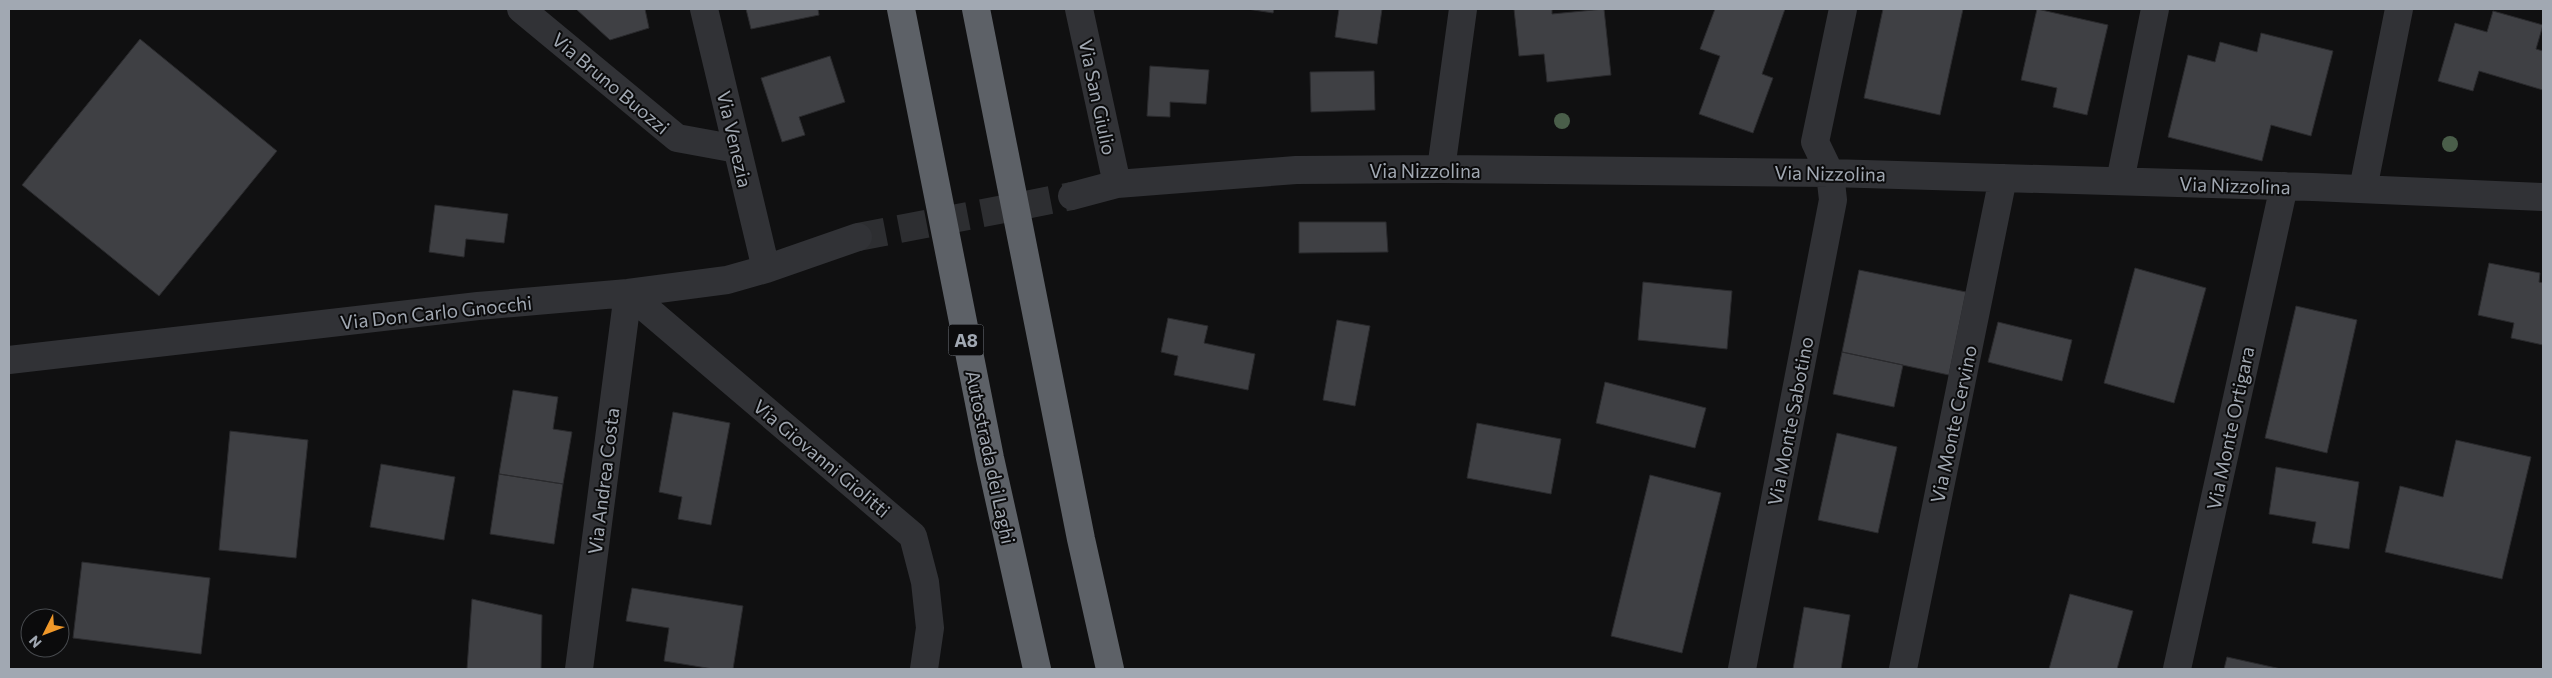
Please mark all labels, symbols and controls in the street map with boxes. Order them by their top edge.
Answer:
street label: Via Bruno Buozzi [548,27,674,139]
street label: Via San Giulio [1075,37,1121,157]
street label: Via Venezia [713,88,757,190]
street label: Via Nizzolina [1369,159,1481,182]
street label: Via Nizzolina [1774,161,1886,185]
street label: Via Nizzolina [2179,172,2291,198]
street label: Via Don Carlo Gnocchi [339,291,533,333]
road number: A8 [948,324,984,356]
street label: Via Monte Sabotino [1762,335,1818,507]
street label: Via Monte Cervino [1925,343,1981,505]
street label: Via Monte Ortigara [2201,344,2259,512]
street label: Autostrada dei Laghi [961,368,1021,546]
street label: Via Giovanni Giolitti [749,394,895,522]
street label: Via Andrea Costa [583,406,623,556]
north arrow [20,608,70,658]
text: N [25,632,45,652]

